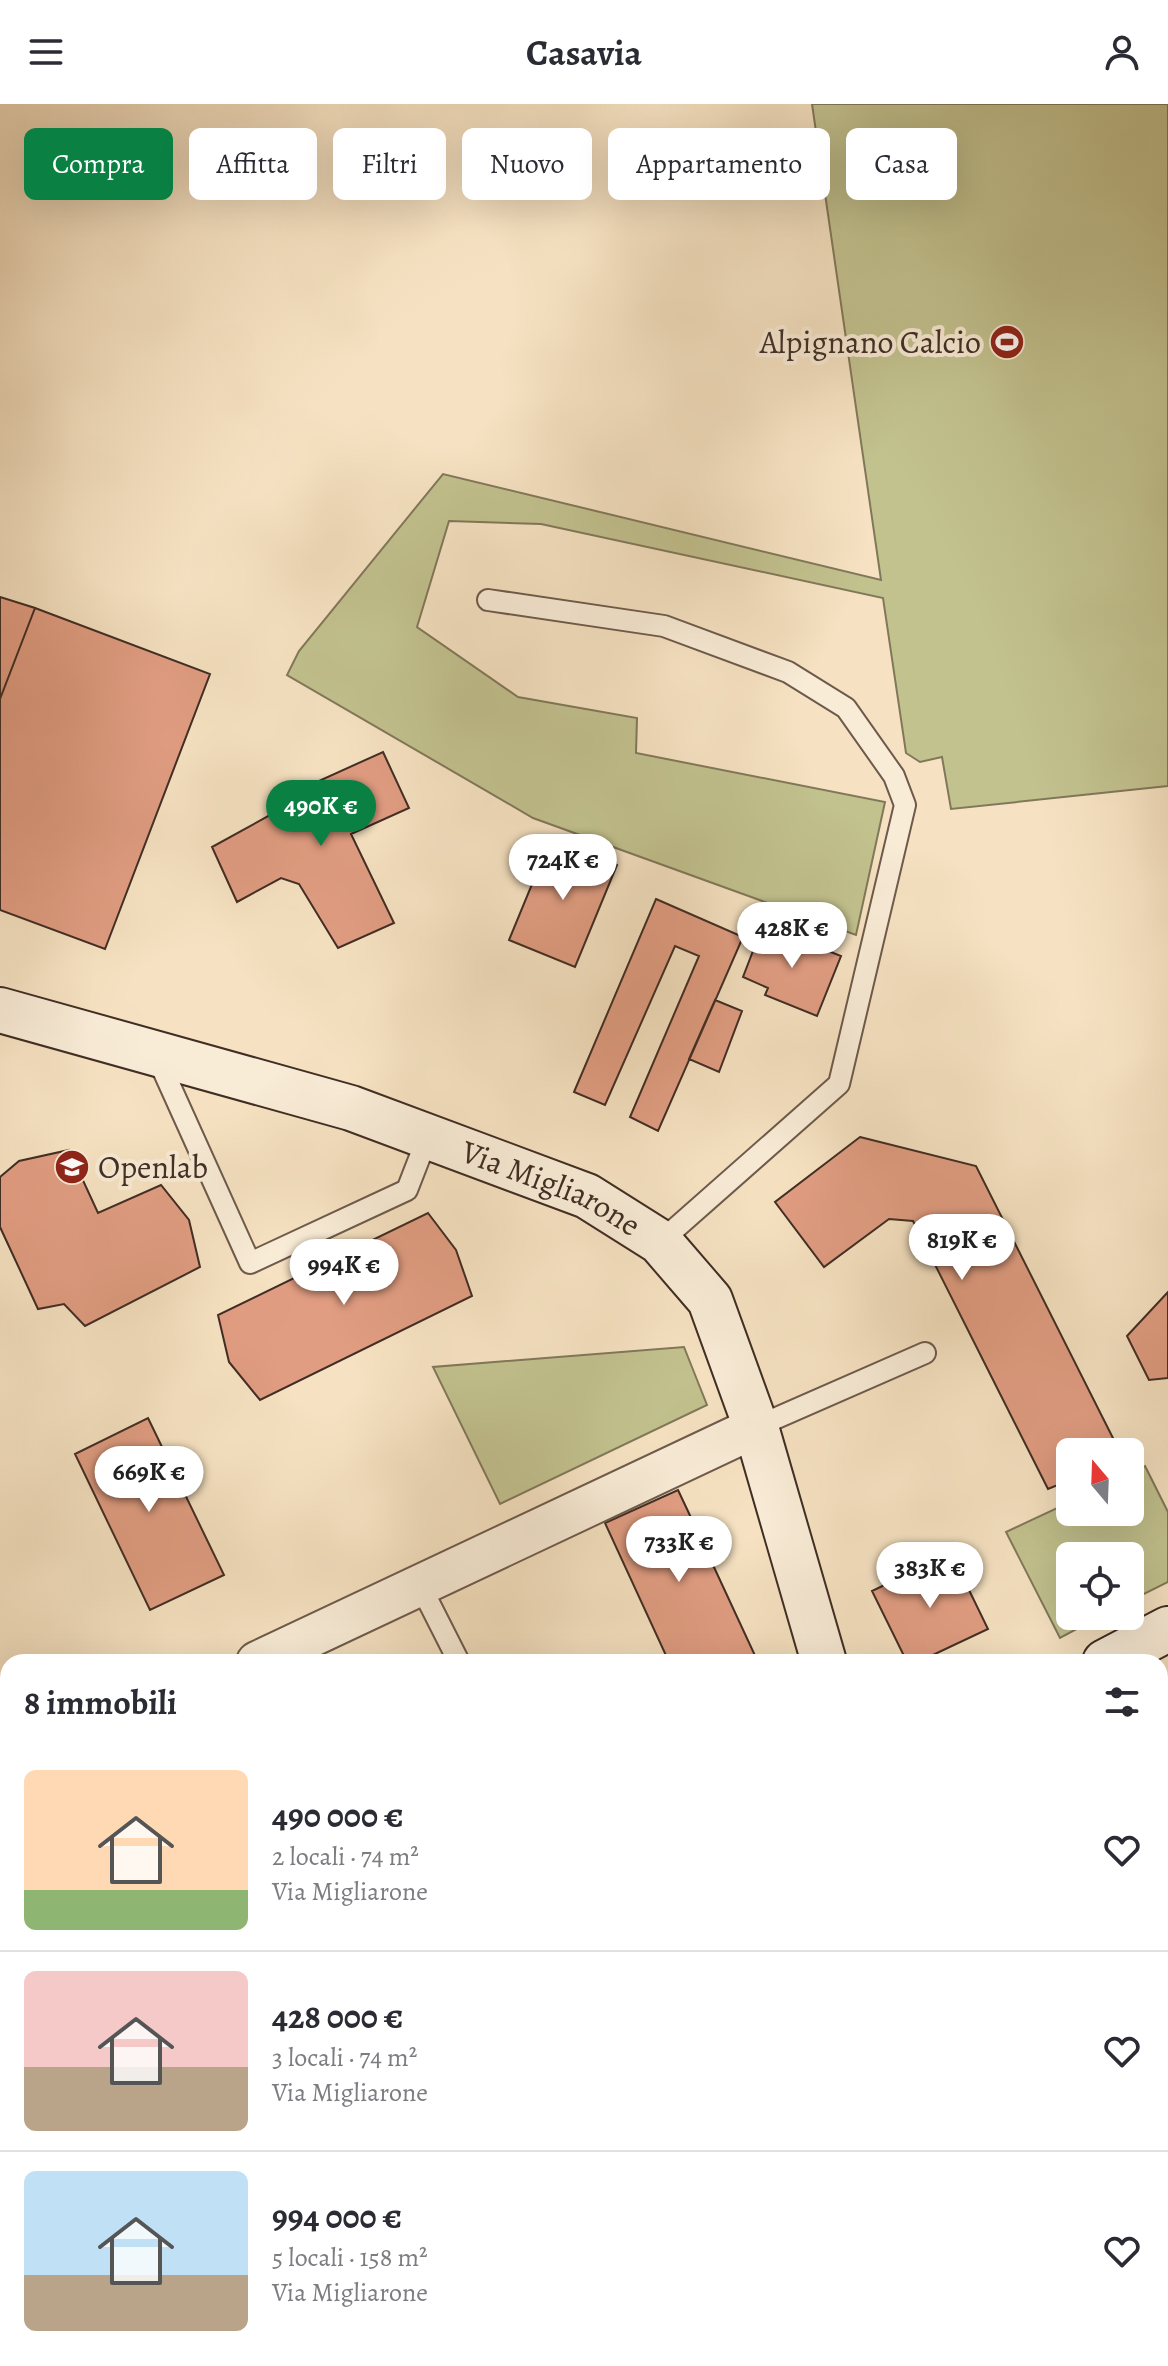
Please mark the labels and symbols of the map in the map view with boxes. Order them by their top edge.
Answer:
place label: Alpignano Calcio [759,320,981,364]
sports icon: Alpignano Calcio [988,323,1026,361]
pin: 490K € [256,780,386,848]
pin: 724K € [498,834,628,902]
pin: 428K € [727,902,857,970]
street label: Via Migliarone [454,1129,649,1246]
place label: Openlab [98,1145,208,1189]
school or university icon: Openlab [53,1148,91,1186]
pin: 819K € [897,1214,1027,1282]
pin: 994K € [279,1239,409,1307]
north arrow [1056,1438,1144,1526]
pin: 669K € [84,1446,214,1514]
pin: 733K € [614,1516,744,1584]
pin: 383K € [865,1542,995,1610]

